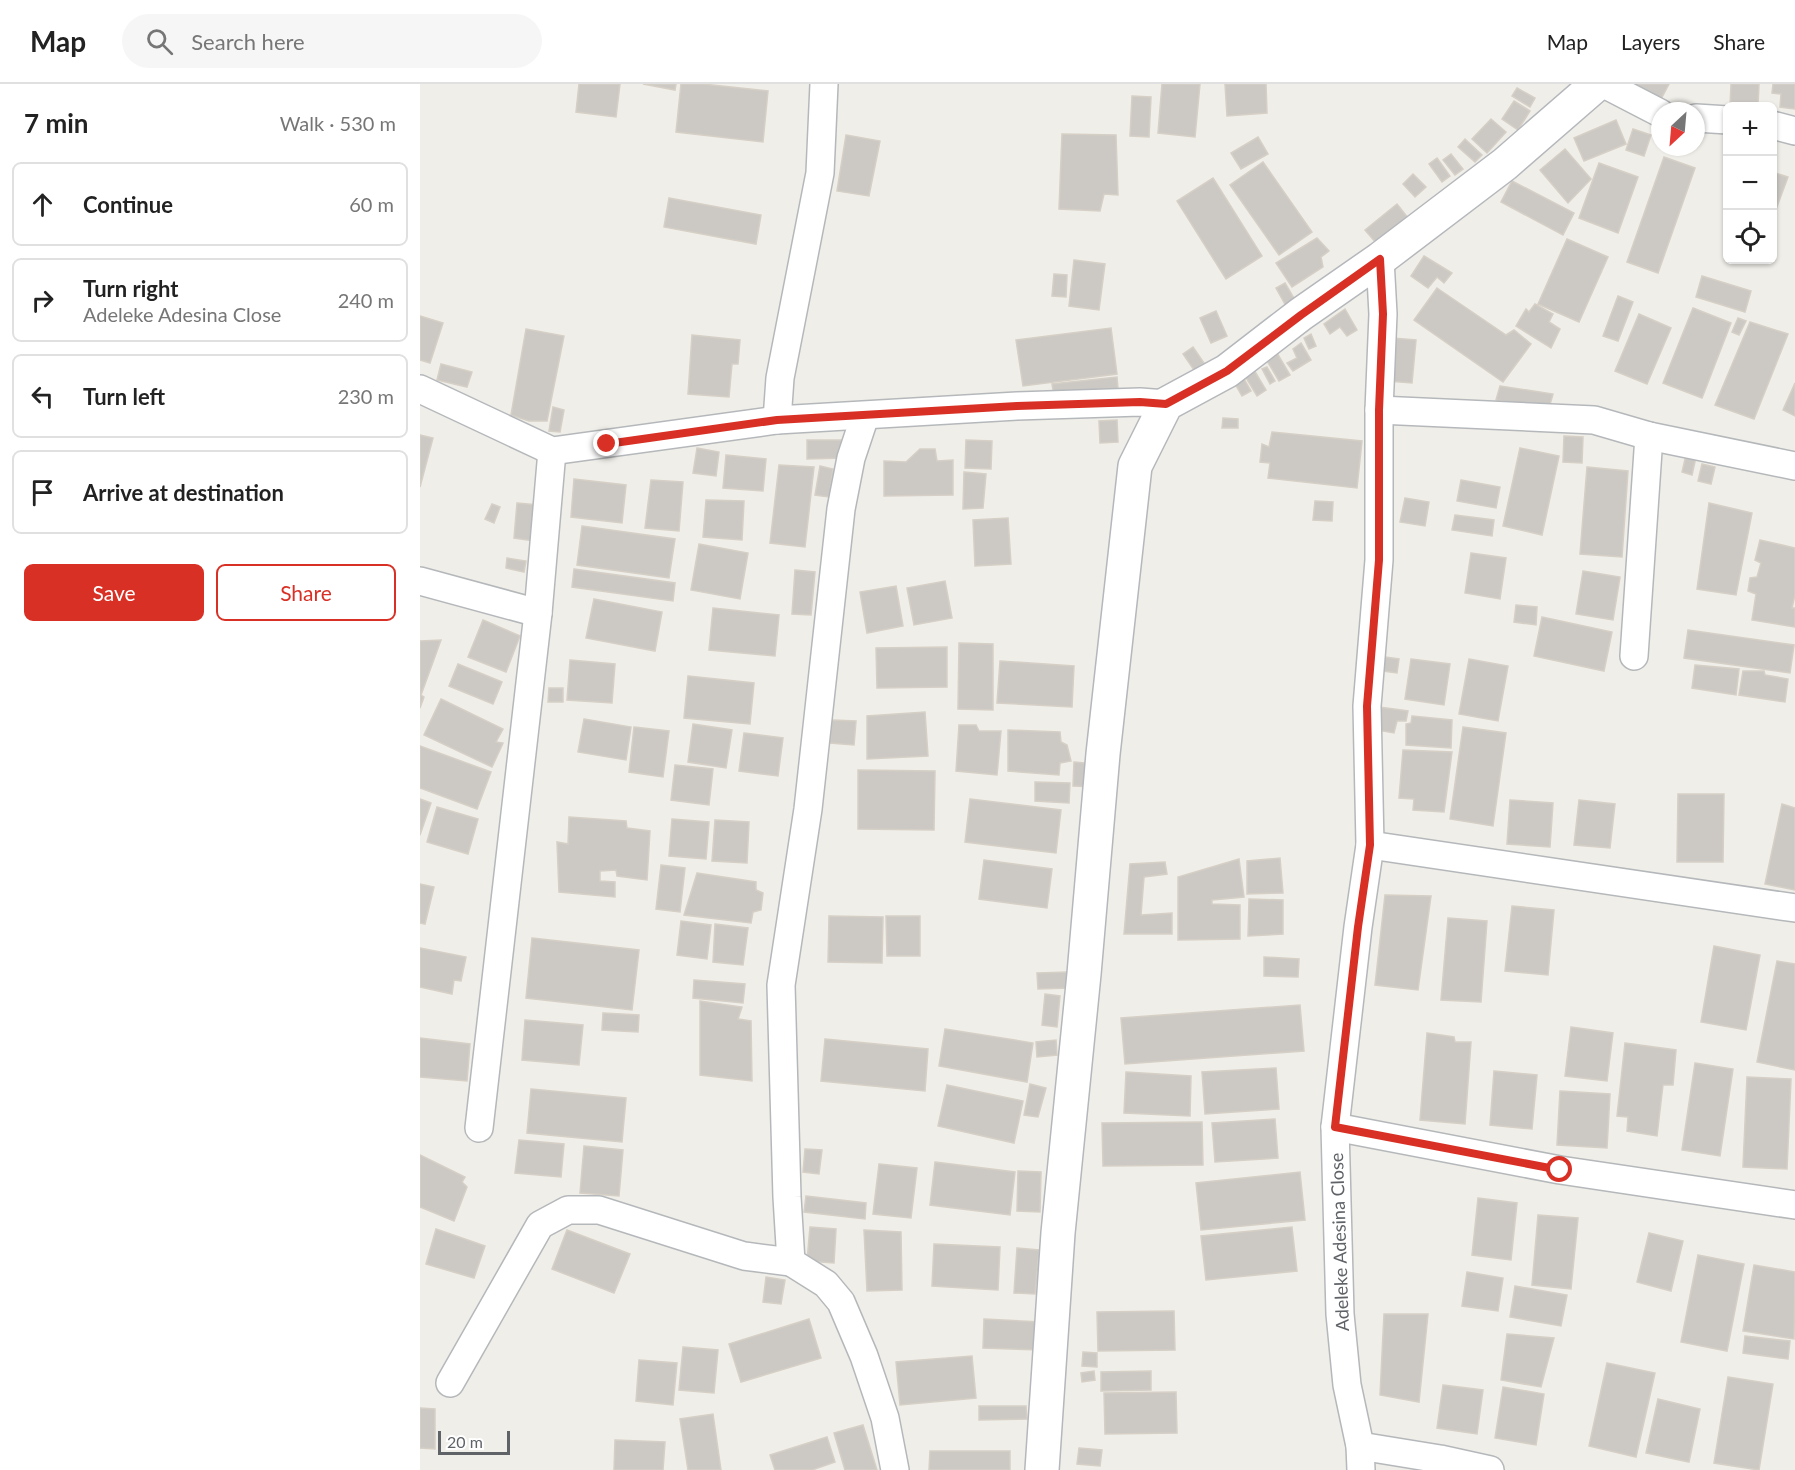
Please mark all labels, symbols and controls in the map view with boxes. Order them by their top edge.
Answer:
search box [122,14,542,68]
text: Map [30,24,86,58]
icon: search [143,25,176,58]
text: Search here [191,28,305,55]
text: Map [1547,29,1588,54]
text: Layers [1621,29,1680,54]
text: Share [1713,29,1765,54]
north arrow [1651,102,1705,156]
map controls [1723,102,1777,264]
button: + [1723,102,1777,156]
text: 7 min [24,107,88,139]
text: Walk · 530 m [280,111,396,135]
button: − [1723,156,1777,210]
icon: ahead [26,188,59,221]
text: Continue [83,191,173,218]
text: 60 m [349,192,394,216]
button: locate [1723,210,1777,264]
text: Turn right [83,275,178,302]
icon: right [26,284,59,317]
text: 240 m [338,288,394,312]
text: Adeleke Adesina Close [83,302,281,326]
icon: left [26,380,59,413]
text: Turn left [83,383,165,410]
text: 230 m [338,384,394,408]
route end [593,430,619,456]
icon: arrive [26,476,59,509]
text: Arrive at destination [83,479,284,506]
button: Save [24,564,204,621]
button: Share [216,564,396,621]
street label: Adeleke Adesina Close [1325,1152,1353,1332]
route start [1546,1156,1572,1182]
scale bar [438,1428,510,1456]
text: 20 m [447,1432,483,1451]

